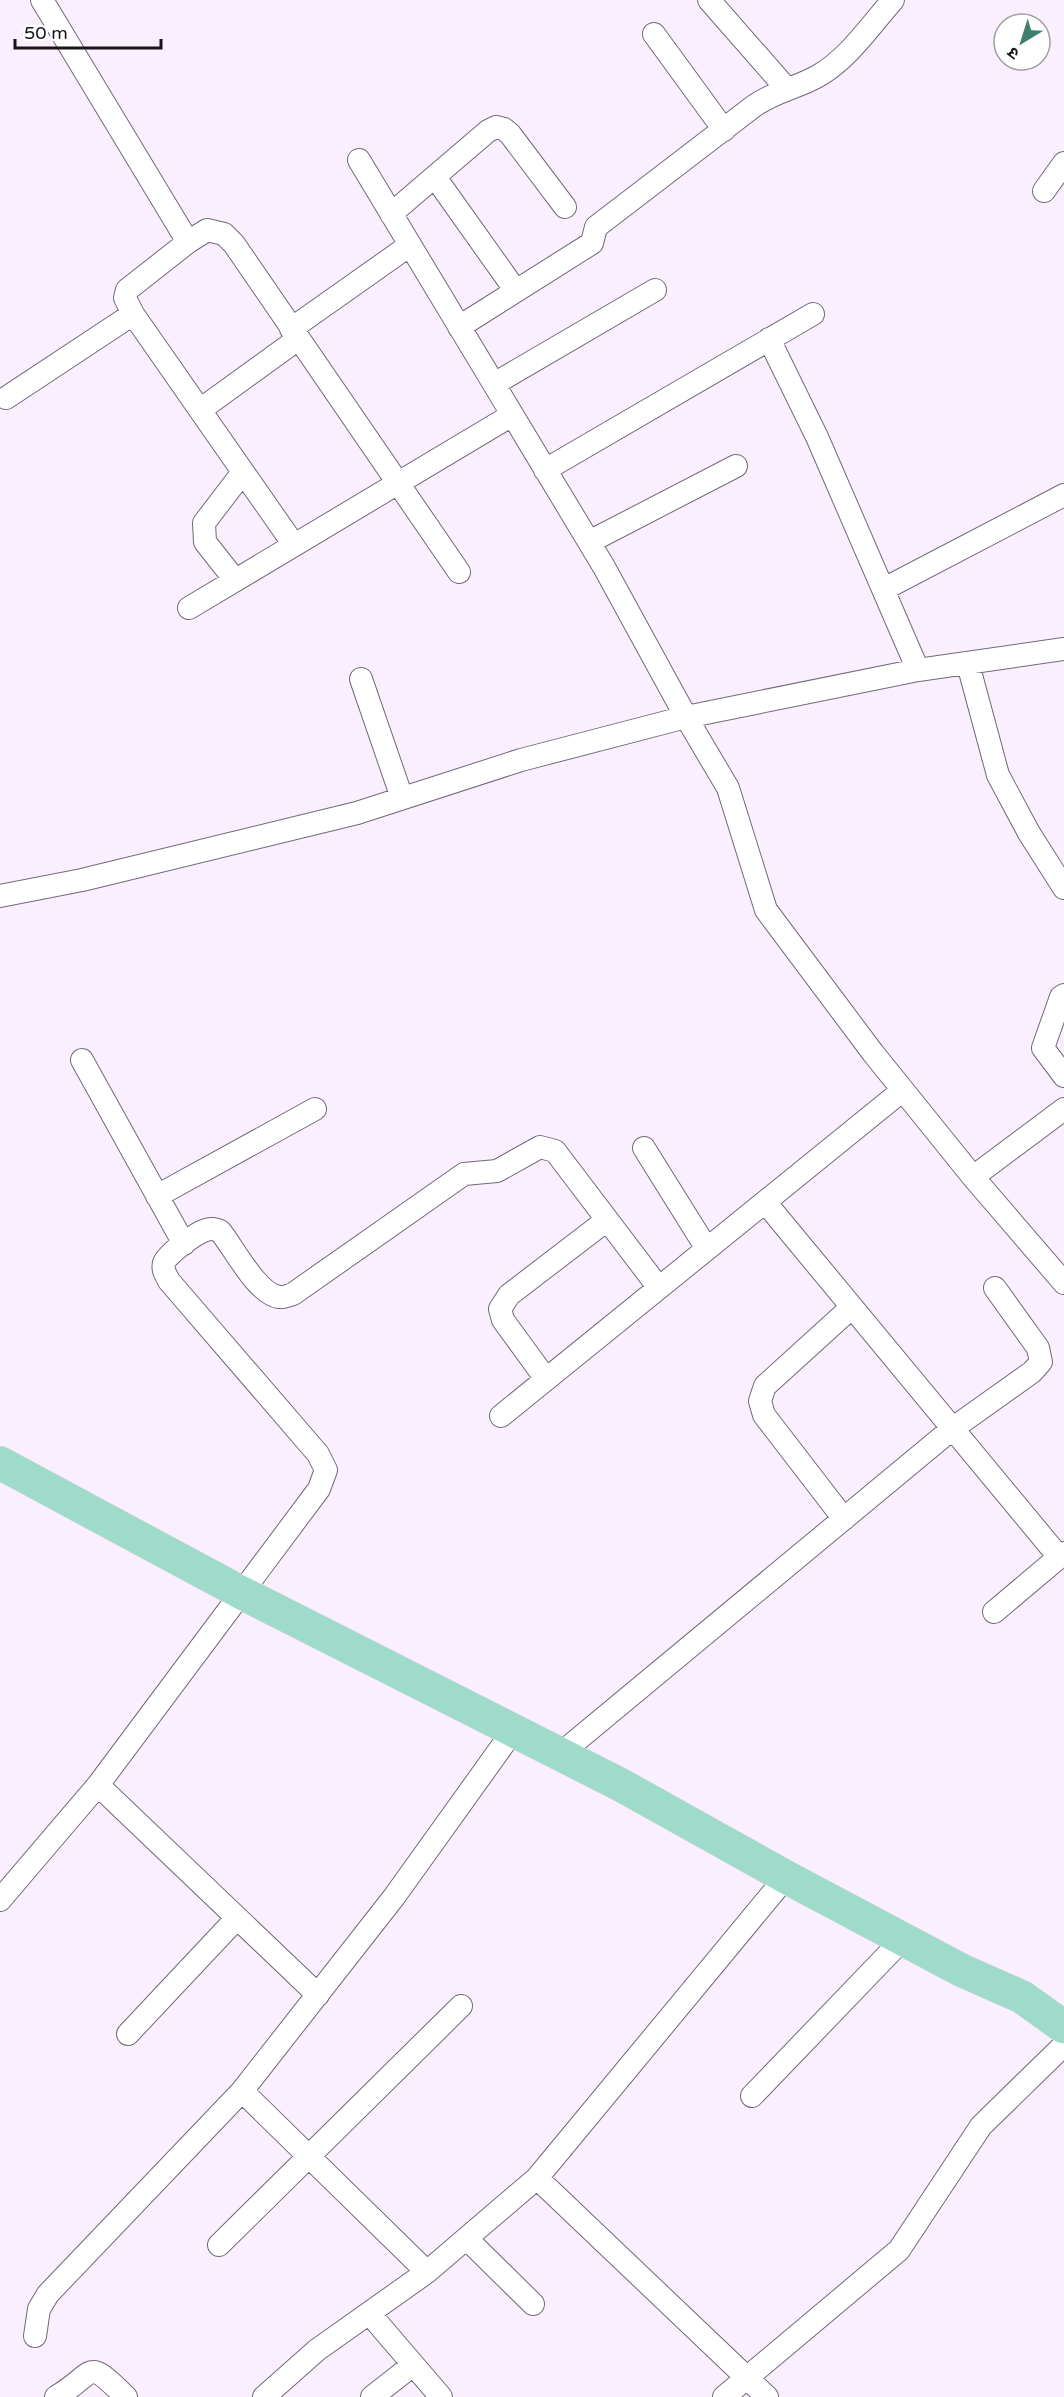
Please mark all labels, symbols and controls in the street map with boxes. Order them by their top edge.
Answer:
scale bar [15,12,160,50]
north arrow [992,12,1052,72]
text: 50 m [24,22,68,44]
text: उ [1003,42,1023,64]

